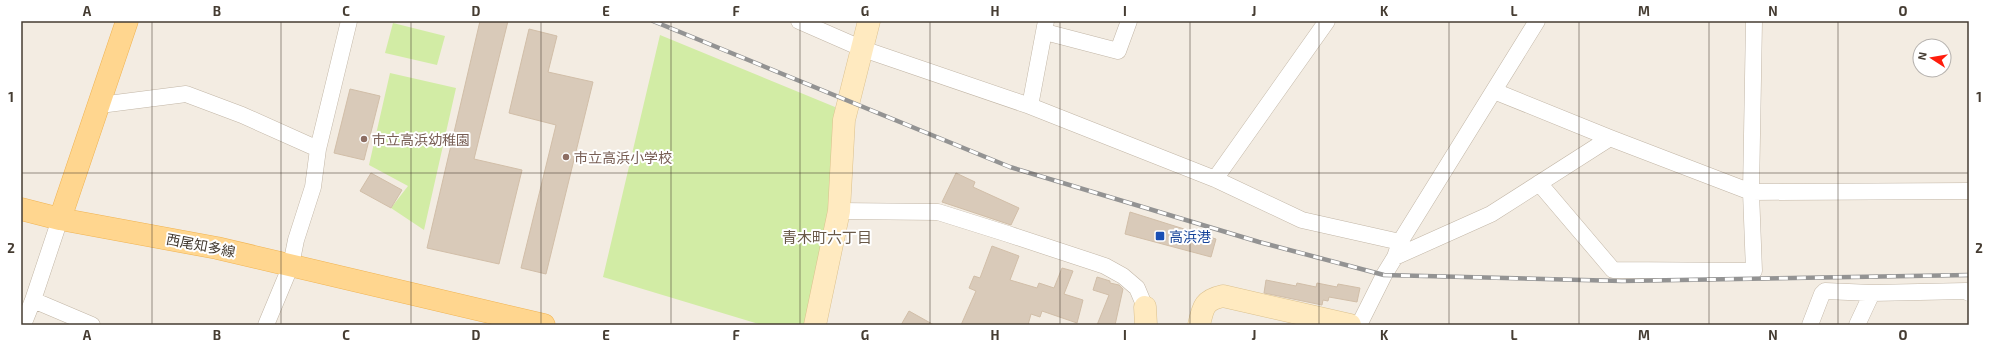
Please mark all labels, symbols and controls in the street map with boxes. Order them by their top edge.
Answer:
text: A [83,3,92,19]
text: B [213,3,221,19]
text: C [342,3,350,19]
text: D [472,3,481,19]
text: E [602,3,610,19]
text: F [732,3,740,19]
text: G [861,3,869,19]
text: H [991,3,1000,19]
text: I [1123,3,1127,19]
text: J [1252,3,1256,19]
text: K [1380,3,1389,19]
text: L [1511,3,1518,19]
text: M [1638,3,1650,19]
text: N [1768,3,1778,19]
text: O [1899,3,1908,19]
north arrow [1912,38,1952,78]
text: N [1915,51,1929,61]
text: 1 [8,89,14,105]
text: 1 [1976,89,1982,105]
place label: 市立高浜幼稚園 [372,131,470,148]
marker: 市立高浜幼稚園 [359,134,369,144]
place label: 市立高浜小学校 [574,149,672,166]
marker: 市立高浜小学校 [561,152,571,162]
district label: 青木町六丁目 [782,228,872,246]
place label: 高浜港 [1169,228,1211,245]
street label: 西尾知多線 [165,230,237,260]
marker: 高浜港 [1154,230,1166,242]
text: 2 [7,240,15,256]
text: 2 [1975,240,1983,256]
text: A [83,327,92,343]
text: B [213,327,221,343]
text: C [342,327,350,343]
text: D [472,327,481,343]
text: E [602,327,610,343]
text: F [732,327,740,343]
text: G [861,327,869,343]
text: H [991,327,1000,343]
text: I [1123,327,1127,343]
text: J [1252,327,1256,343]
text: K [1380,327,1389,343]
text: L [1511,327,1518,343]
text: M [1638,327,1650,343]
text: N [1768,327,1778,343]
text: O [1899,327,1908,343]

